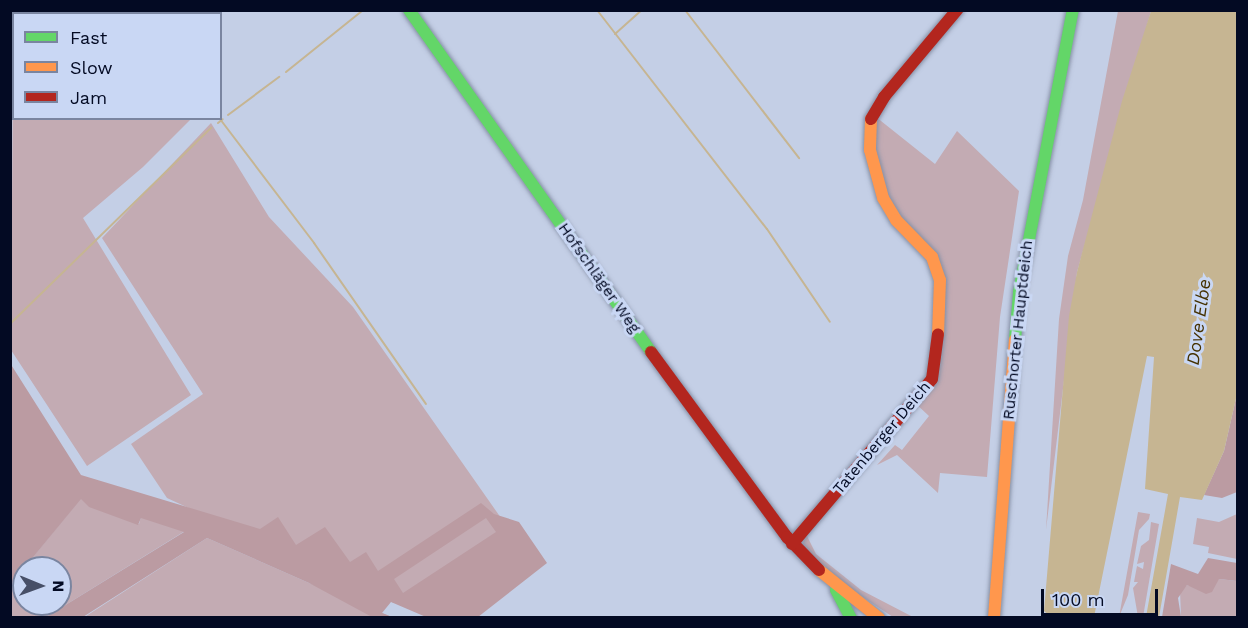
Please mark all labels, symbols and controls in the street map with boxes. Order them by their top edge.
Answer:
legend [12,12,222,120]
text: Fast [70,27,107,48]
text: Slow [70,57,113,78]
text: Jam [70,87,107,108]
street label: Hofschläger Weg [554,219,644,337]
street label: Ruschorter Hauptdeich [999,239,1037,421]
water label: Dove Elbe [1182,278,1216,366]
street label: Tatenberger Deich [829,378,935,498]
north arrow [12,556,72,616]
scale bar [1044,577,1161,615]
text: N [49,580,68,592]
text: 100 m [1052,589,1105,610]

